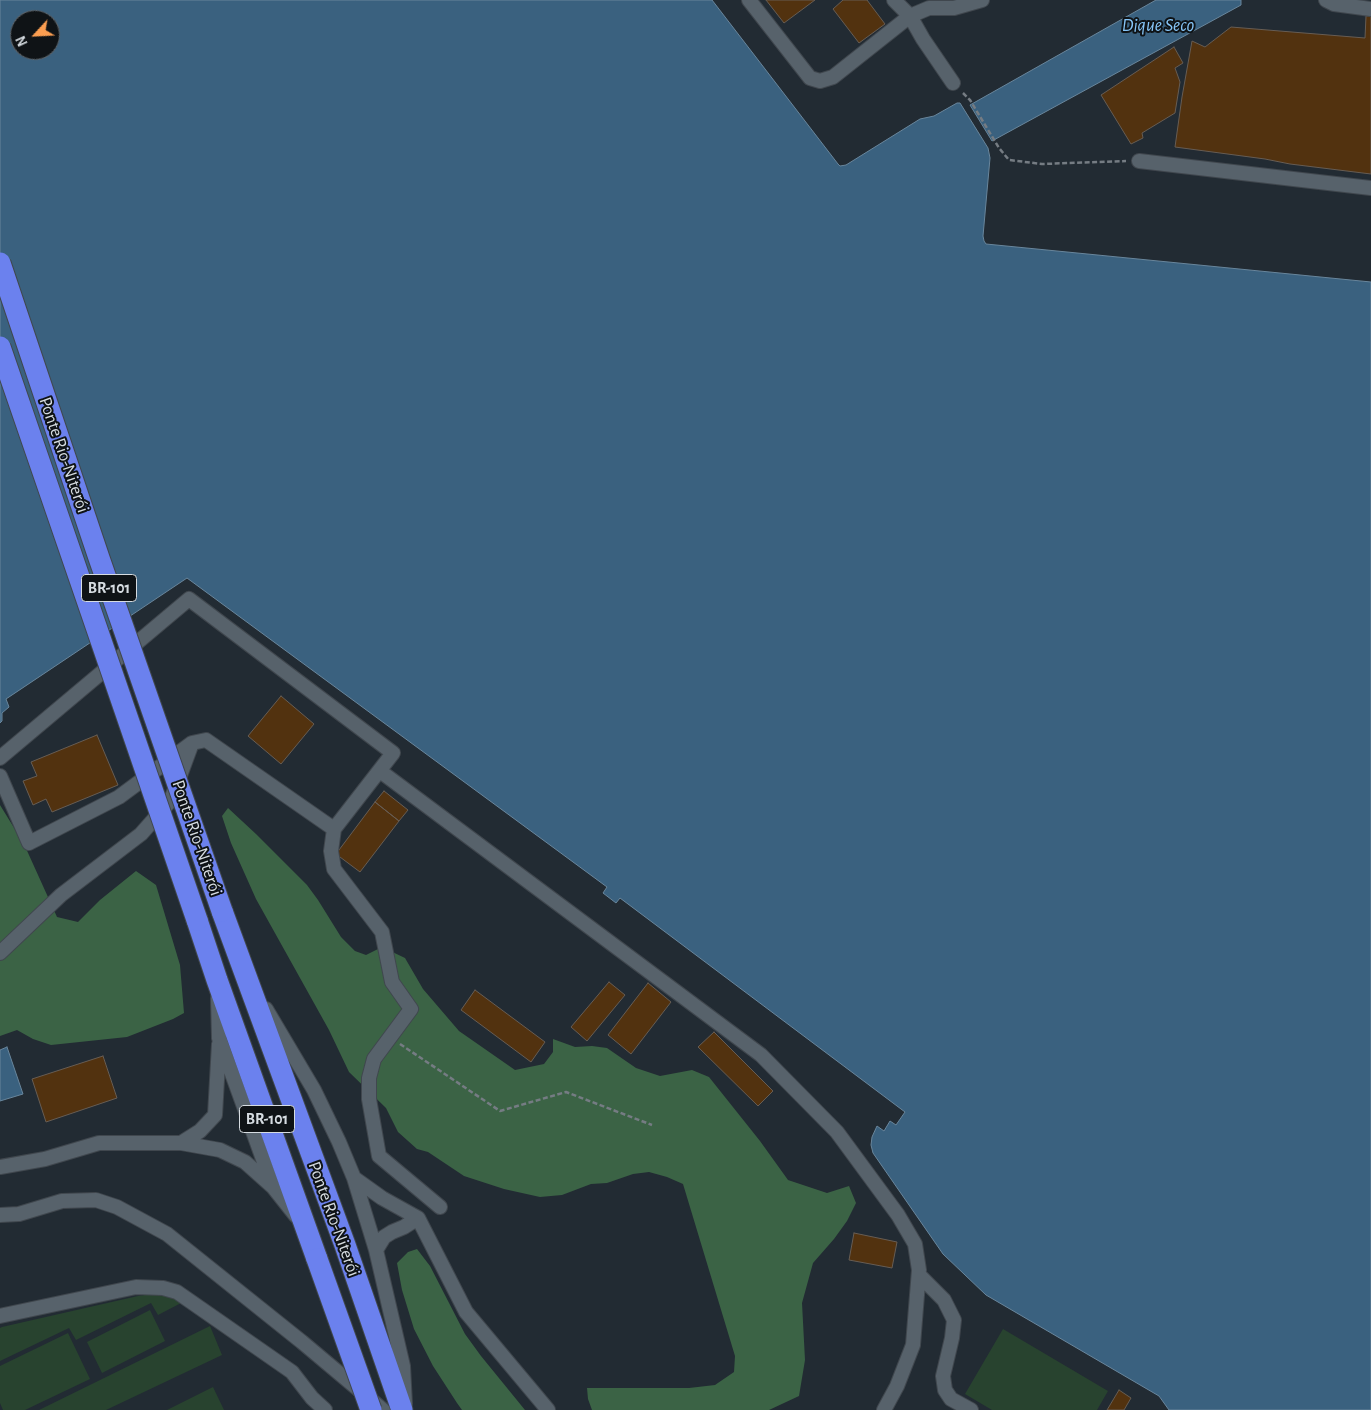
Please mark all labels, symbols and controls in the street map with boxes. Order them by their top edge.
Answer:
north arrow [10,10,60,60]
water label: Dique Seco [1122,14,1194,36]
text: N [14,34,31,48]
street label: Ponte Rio-Niterói [34,394,94,516]
road number: BR-101 [82,574,136,602]
street label: Ponte Rio-Niterói [167,777,227,899]
road number: BR-101 [240,1106,294,1132]
street label: Ponte Rio-Niterói [303,1158,365,1280]

